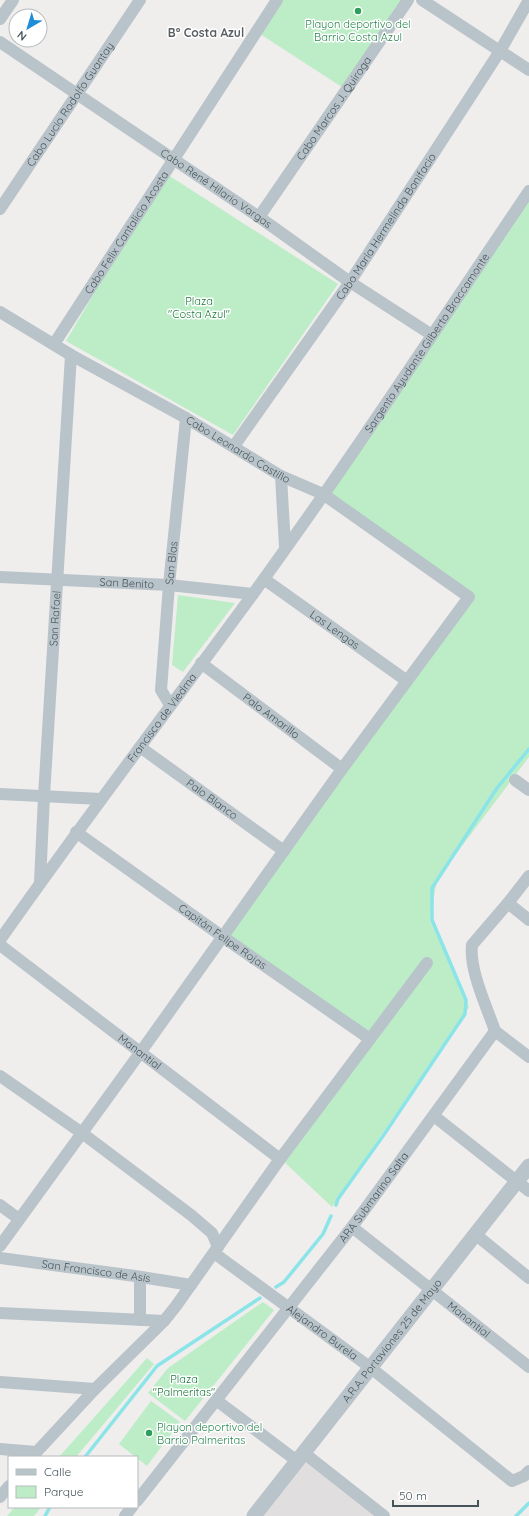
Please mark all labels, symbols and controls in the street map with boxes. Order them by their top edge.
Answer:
marker: Playon deportivo del Barrio Costa Azul [353,6,363,16]
north arrow [8,8,48,48]
place label: Playon deportivo del Barrio Costa Azul [305,17,411,44]
district label: B° Costa Azul [168,25,244,40]
text: N [14,28,29,44]
street label: Cabo Lucio Rodolfo Guantay [23,39,117,169]
street label: Cabo Marcos J. Quiroga [293,53,374,163]
street label: Cabo René Hilario Vargas [158,145,275,231]
street label: Cabo María Hermelinda Bonifacio [333,150,439,302]
street label: Cabo Felix Cantalicio Acosta [81,168,171,297]
street label: Sargento Ayudante Gilberto Braccamonte [361,250,492,435]
park label: Plaza "Costa Azul" [168,294,230,321]
street label: Cabo Leonardo Castillo [184,413,292,486]
street label: San Blas [162,540,180,585]
street label: San Benito [99,575,155,591]
street label: San Rafael [46,590,64,647]
street label: Las Lengas [307,607,362,652]
street label: Francisco de Viedma [124,670,199,765]
street label: Palo Amarillo [240,690,303,742]
street label: Palo Blanco [184,776,241,823]
street label: Capitán Felipe Rojas [176,901,269,972]
street label: Manantial [116,1031,164,1073]
street label: ARA Submarino Salta [336,1149,411,1245]
street label: San Francisco de Asís [41,1257,152,1285]
street label: A.R.A. Portaviones 25 de Mayo [339,1276,445,1405]
street label: Manantial [445,1298,493,1341]
street label: Alejandro Burela [284,1301,361,1363]
park label: Plaza "Palmeritas" [153,1372,215,1399]
place label: Playon deportivo del Barrio Palmeritas [157,1420,262,1447]
marker: Playon deportivo del Barrio Palmeritas [144,1428,154,1438]
legend [8,1456,138,1508]
text: Calle [44,1464,72,1479]
scale bar [393,1482,478,1508]
text: Parque [44,1484,84,1499]
text: 50 m [399,1488,427,1503]

